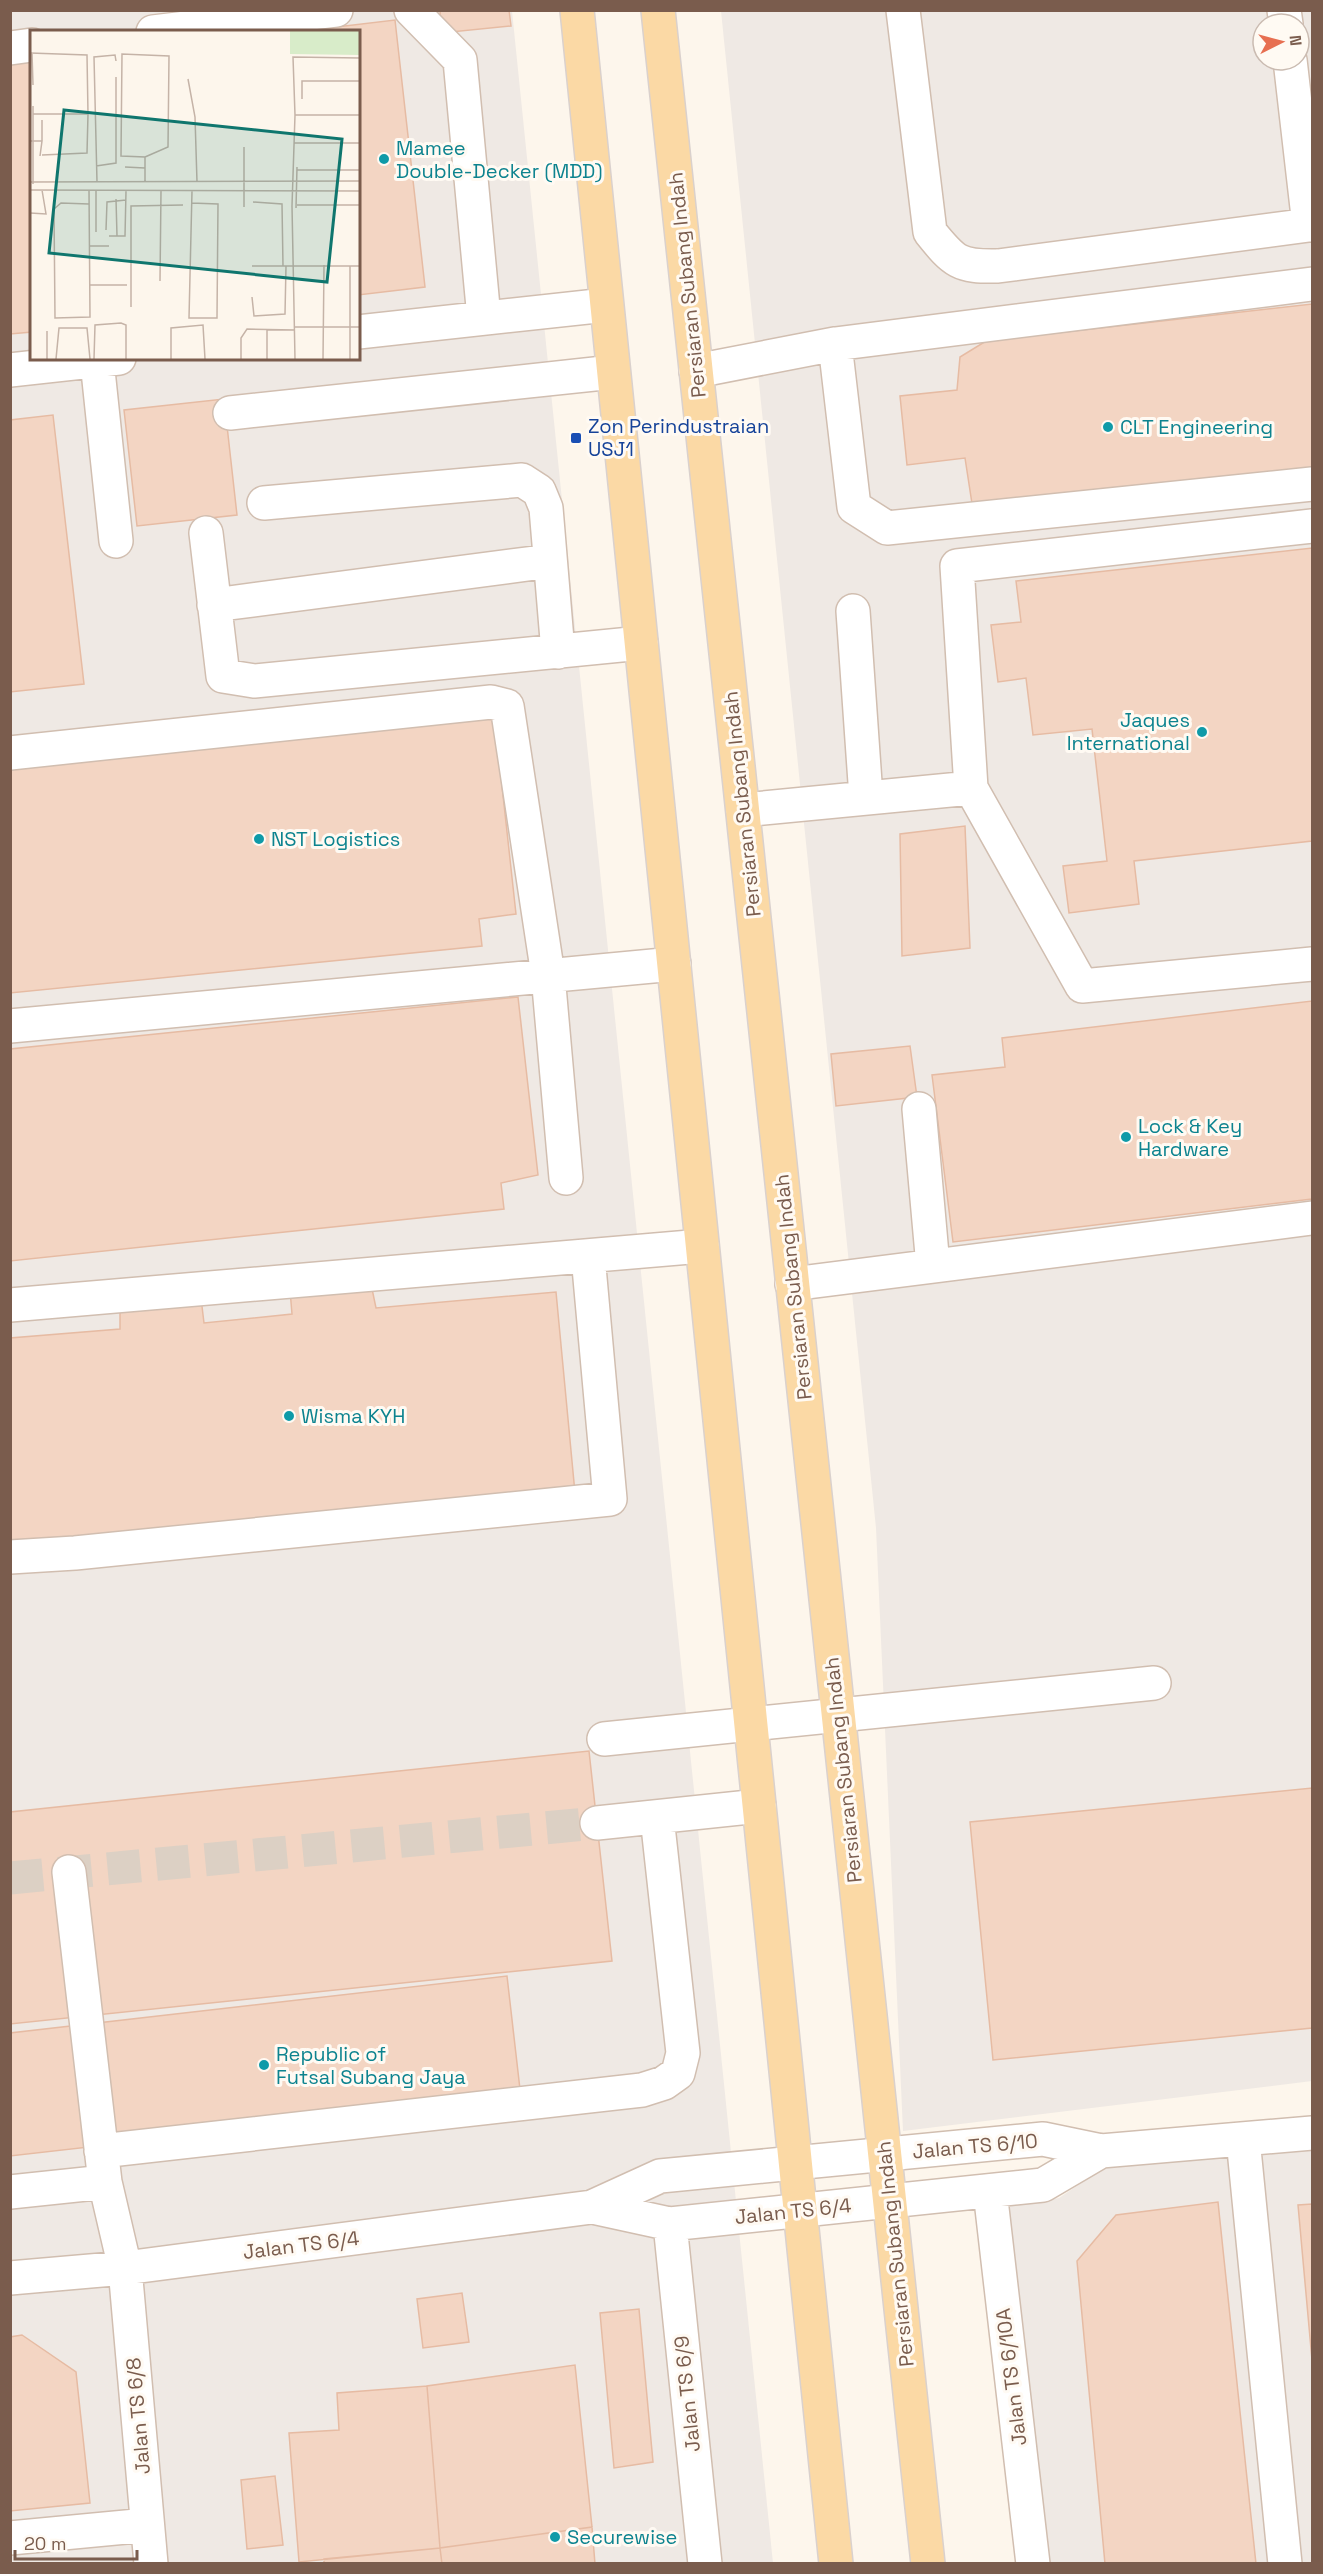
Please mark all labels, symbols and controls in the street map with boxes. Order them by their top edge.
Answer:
north arrow [1251,12,1311,72]
inset map [30,30,360,360]
text: N [1284,34,1306,47]
place label: Mamee Double-Decker (MDD) [396,135,603,184]
marker: Mamee Double-Decker (MDD) [377,152,391,166]
street label: Persiaran Subang Indah [662,171,712,399]
place label: Zon Perindustraian USJ1 [588,413,769,462]
place label: CLT Engineering [1120,414,1273,440]
marker: CLT Engineering [1101,420,1115,434]
marker: Zon Perindustraian USJ1 [569,431,583,445]
street label: Persiaran Subang Indah [717,690,767,918]
place label: Jaques International [1067,707,1190,756]
marker: Jaques International [1195,725,1209,739]
place label: NST Logistics [271,826,400,852]
marker: NST Logistics [252,832,266,846]
place label: Lock & Key Hardware [1138,1113,1242,1162]
marker: Lock & Key Hardware [1119,1130,1133,1144]
street label: Persiaran Subang Indah [768,1173,818,1401]
place label: Wisma KYH [301,1403,405,1429]
marker: Wisma KYH [282,1409,296,1423]
street label: Persiaran Subang Indah [818,1656,868,1884]
place label: Republic of Futsal Subang Jaya [276,2041,466,2090]
marker: Republic of Futsal Subang Jaya [257,2058,271,2072]
street label: Jalan TS 6/10 [911,2128,1039,2164]
street label: Persiaran Subang Indah [870,2140,920,2368]
street label: Jalan TS 6/4 [733,2192,853,2230]
street label: Jalan TS 6/4 [241,2225,361,2265]
street label: Jalan TS 6/10A [990,2306,1032,2447]
street label: Jalan TS 6/9 [668,2335,706,2453]
street label: Jalan TS 6/8 [120,2357,156,2475]
scale bar [15,2523,136,2561]
place label: Securewise [567,2524,677,2550]
marker: Securewise [548,2530,562,2544]
text: 20 m [24,2532,67,2555]

